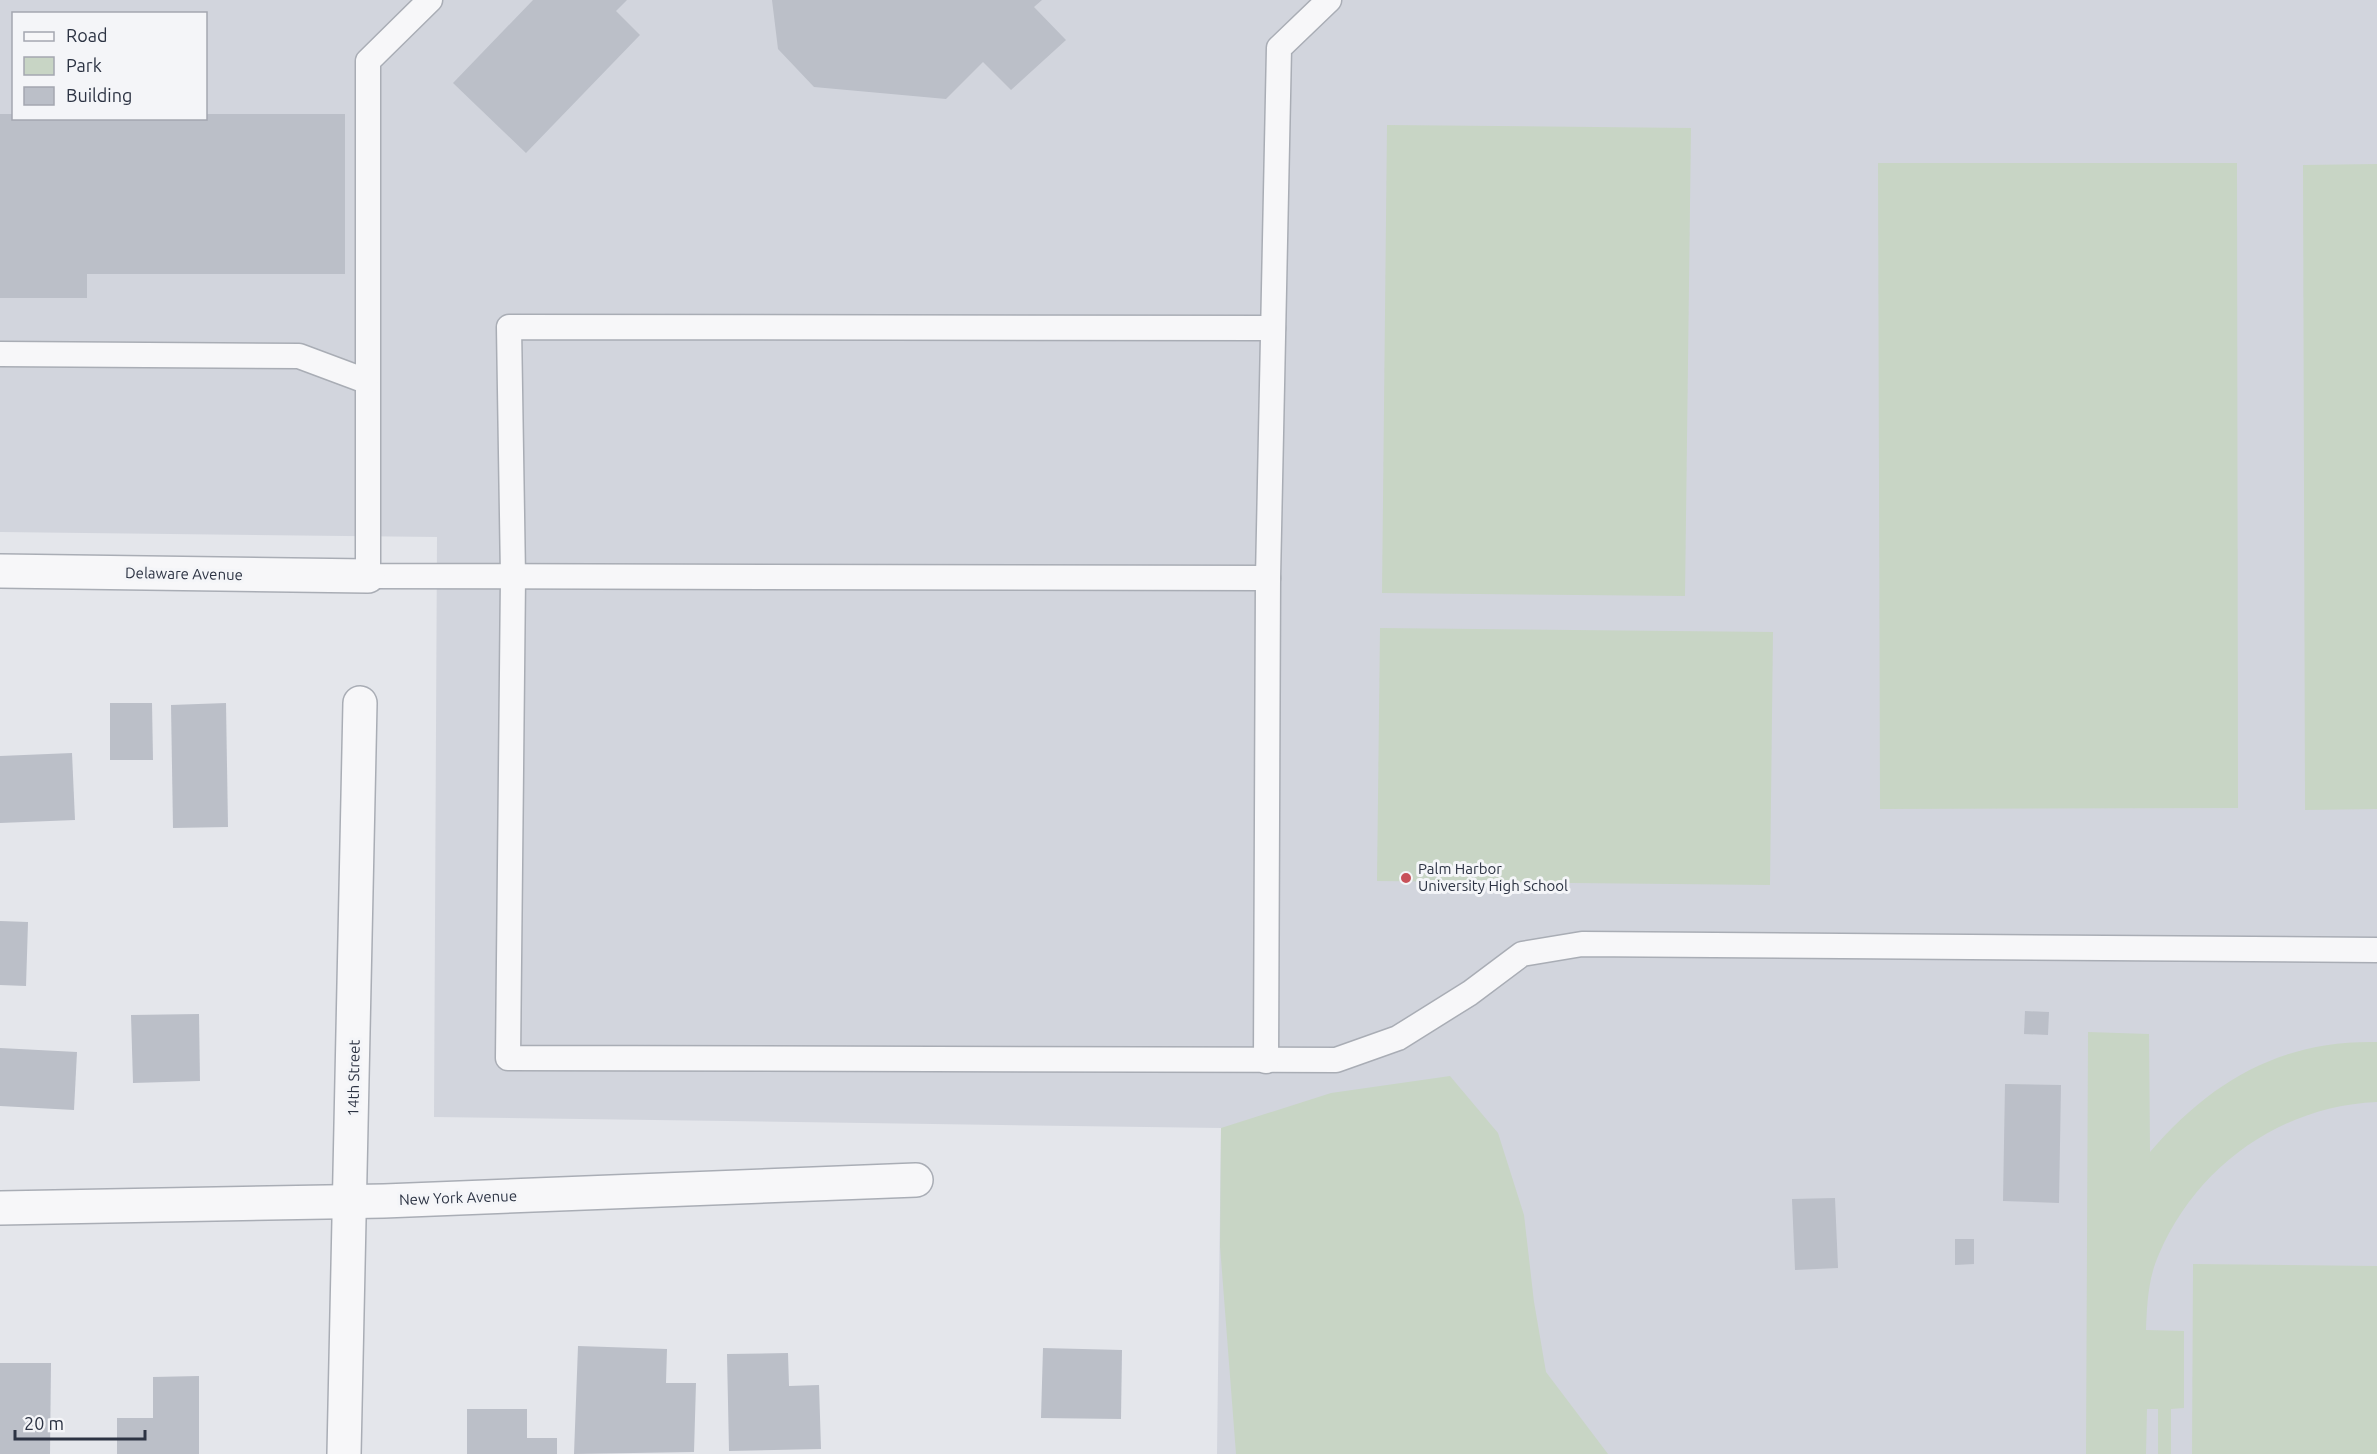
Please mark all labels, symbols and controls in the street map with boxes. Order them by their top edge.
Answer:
legend [12,12,207,120]
text: Road [66,25,108,45]
text: Park [66,55,102,75]
text: Building [66,85,132,105]
street label: Delaware Avenue [125,564,243,583]
place label: Palm Harbor University High School [1418,860,1568,894]
marker: Palm Harbor University High School [1399,871,1413,885]
street label: 14th Street [344,1039,363,1116]
street label: New York Avenue [399,1187,517,1208]
scale bar [15,1403,146,1441]
text: 20 m [24,1413,64,1433]

